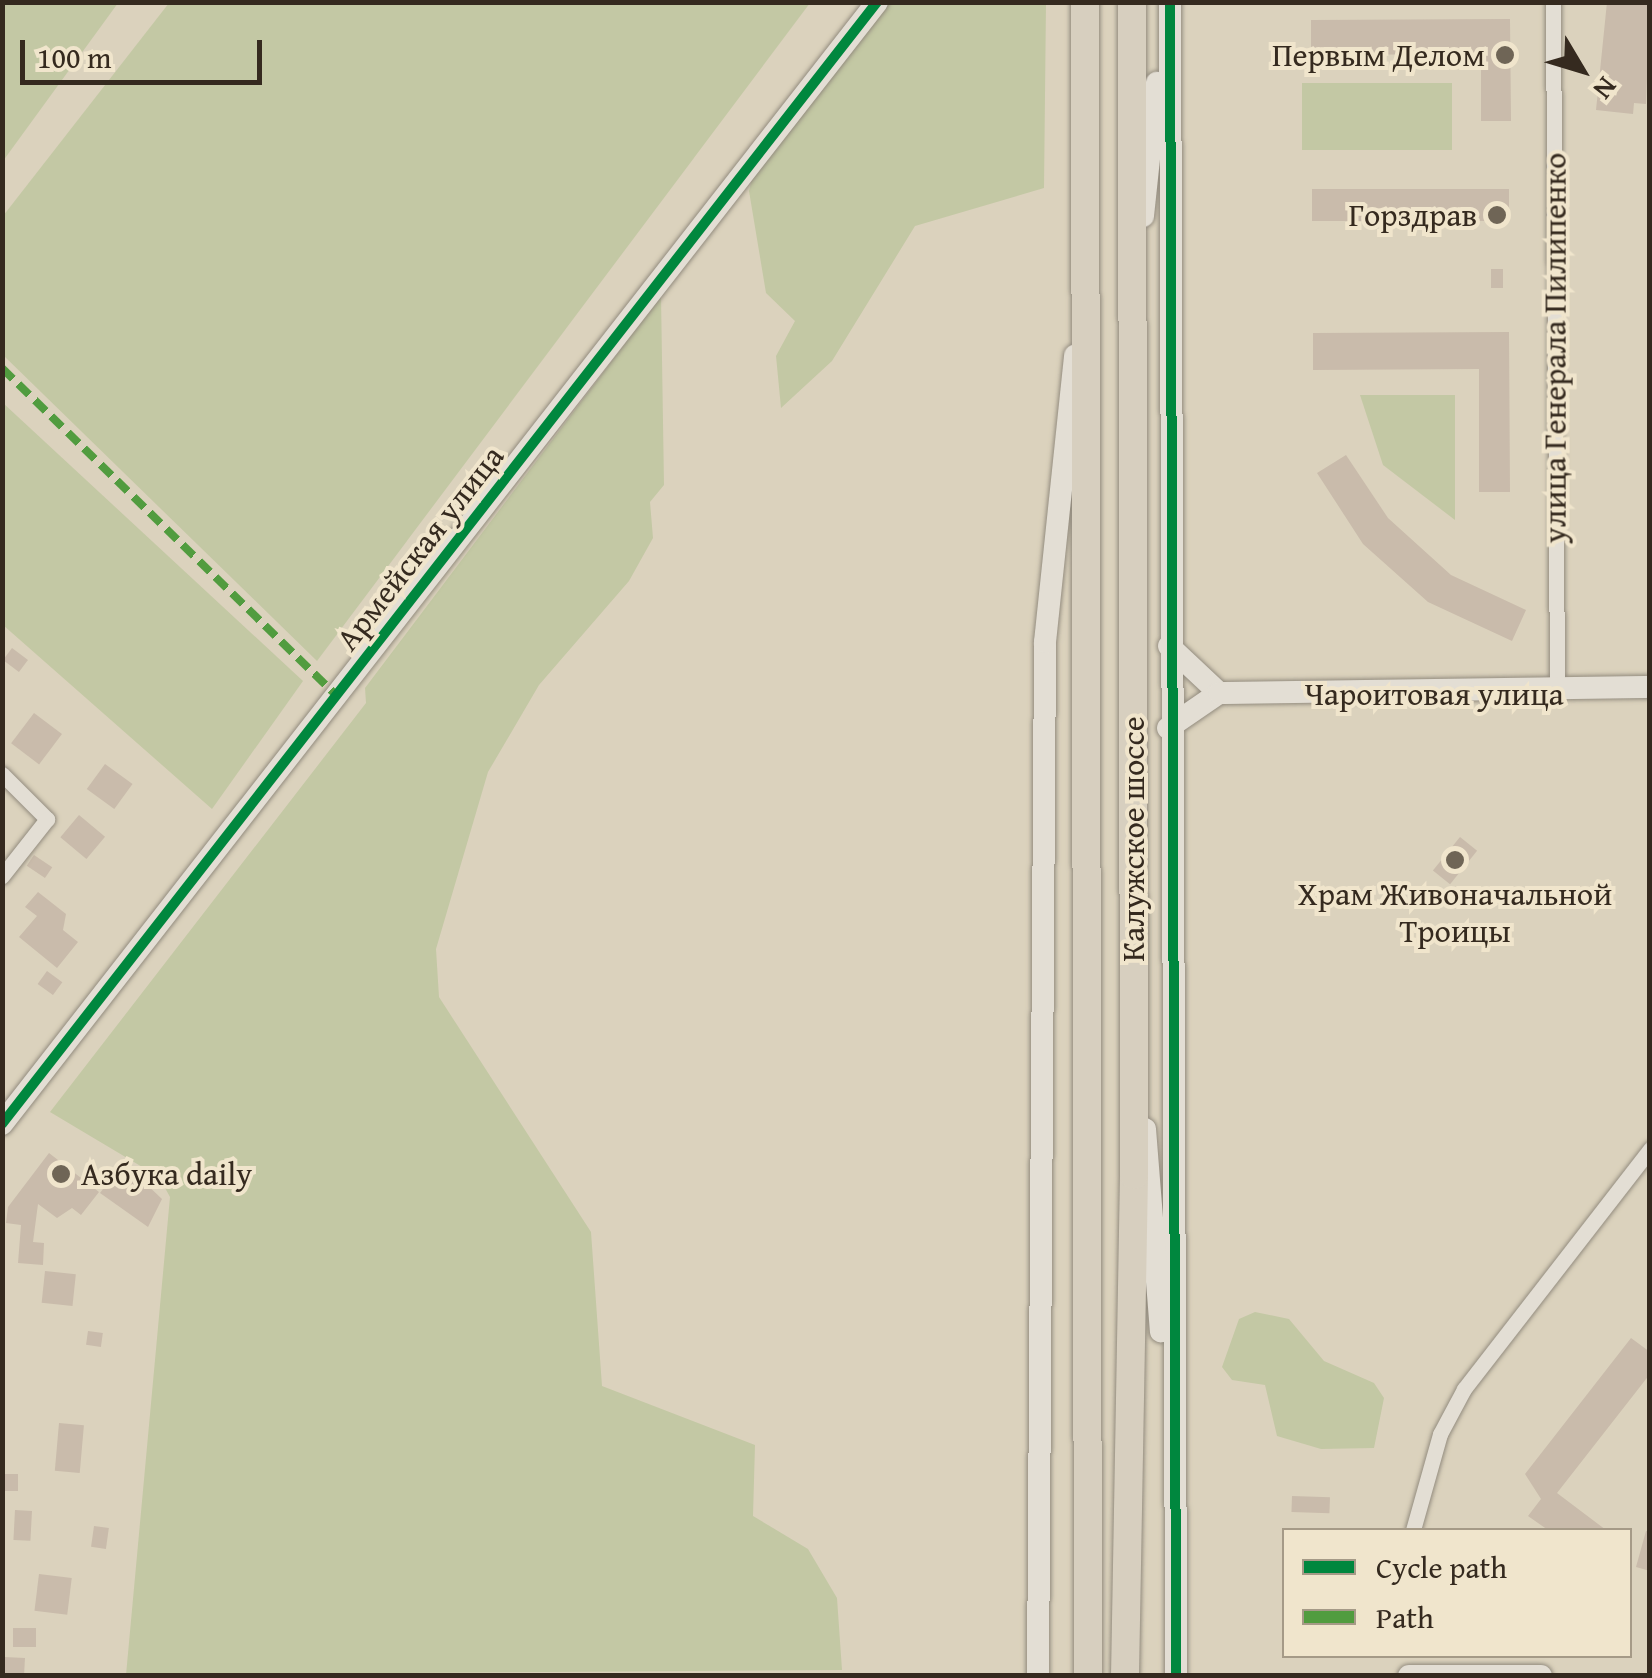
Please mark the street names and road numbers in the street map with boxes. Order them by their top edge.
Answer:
street label: улица Генерала Пилипенко [1536,153,1574,543]
street label: Армейская улица [328,438,512,658]
street label: Чароитовая улица [1304,675,1564,713]
street label: Калужское шоссе [1114,716,1152,962]

